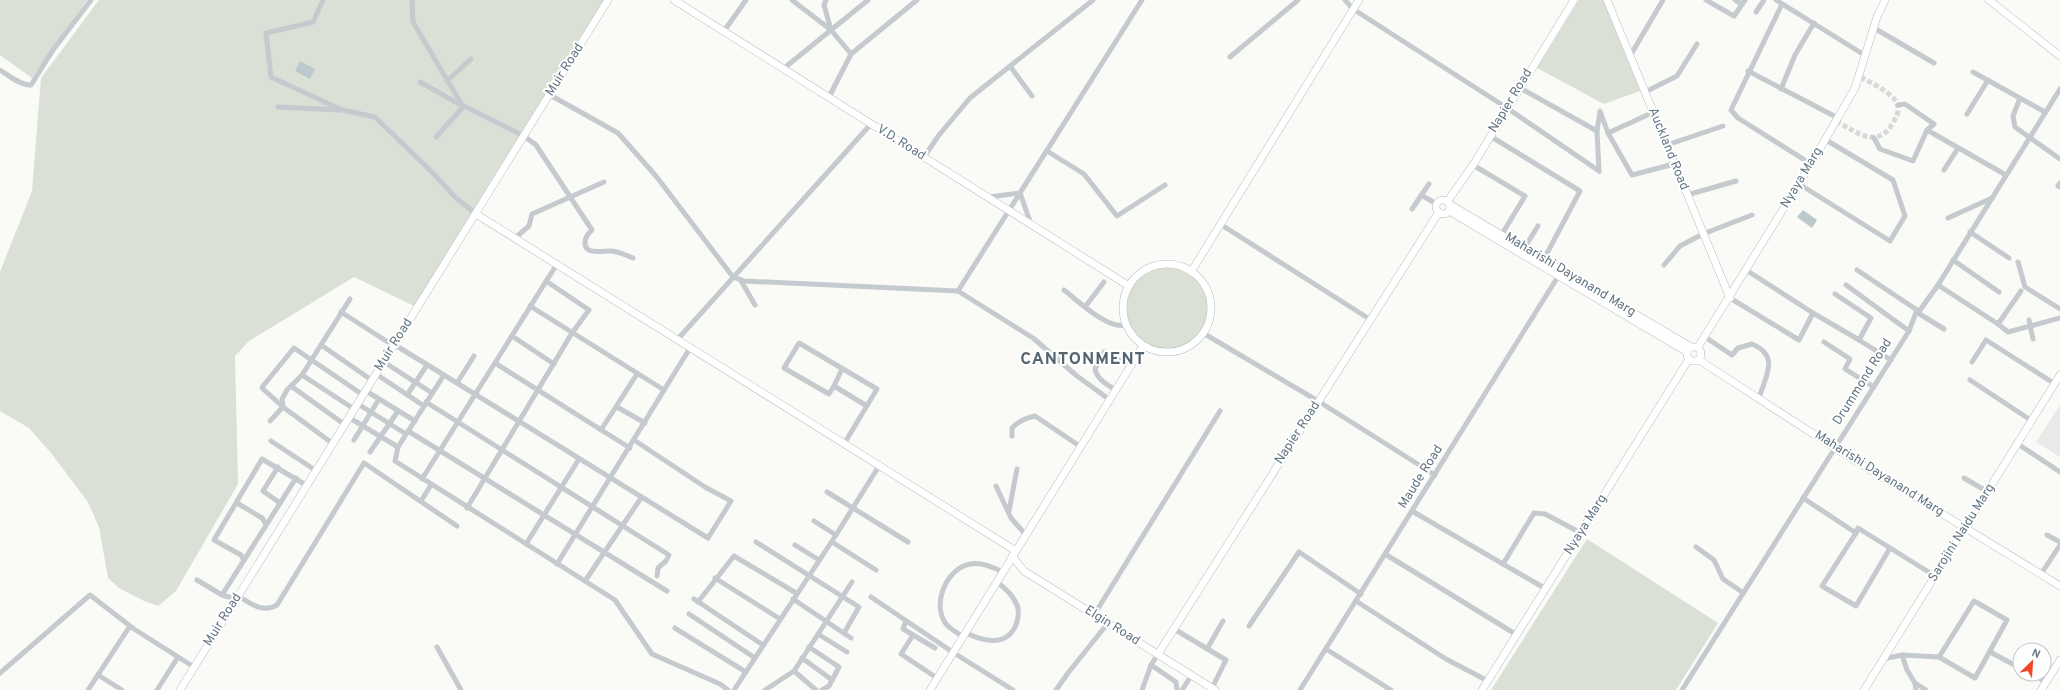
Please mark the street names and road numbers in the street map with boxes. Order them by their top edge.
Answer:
street label: Muir Road [543,41,587,99]
street label: Napier Road [1486,66,1536,136]
street label: Auckland Road [1644,105,1692,193]
street label: V.D. Road [874,122,928,164]
street label: Nyaya Marg [1778,145,1826,211]
street label: Maharishi Dayanand Marg [1502,230,1638,320]
street label: Muir Road [372,316,416,374]
street label: Drummond Road [1830,336,1896,428]
street label: Napier Road [1272,399,1324,467]
street label: Maharishi Dayanand Marg [1811,428,1947,520]
street label: Maude Road [1395,442,1447,512]
street label: Sarojini Naidu Marg [1925,481,1999,585]
street label: Nyaya Marg [1561,492,1611,558]
street label: Muir Road [201,591,245,649]
street label: Elgin Road [1081,603,1143,649]

